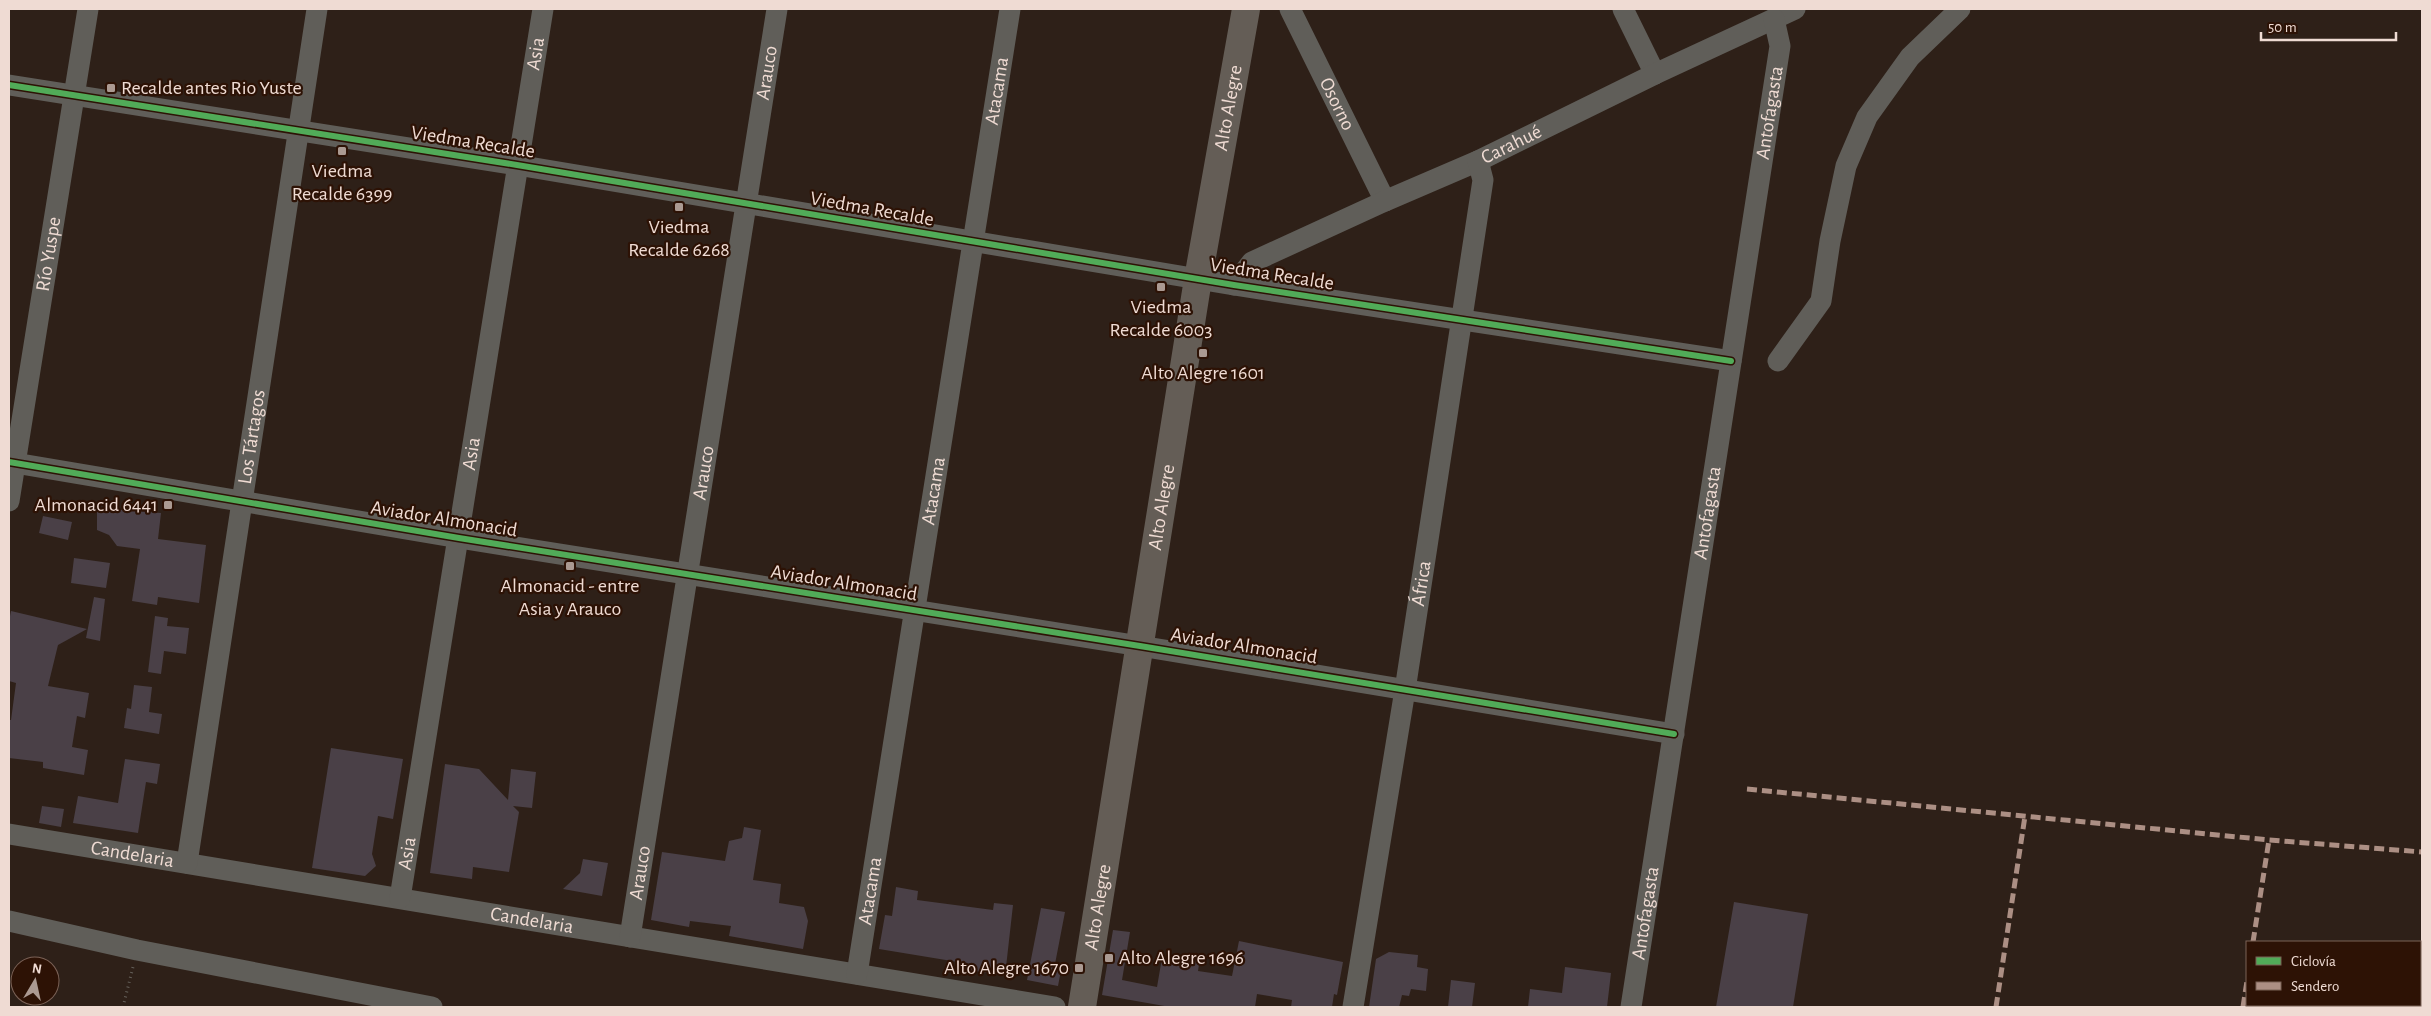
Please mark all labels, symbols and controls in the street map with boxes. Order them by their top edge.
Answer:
scale bar [2261,10,2396,42]
text: 50 m [2268,20,2297,35]
street label: Asia [523,36,548,72]
street label: Arauco [753,44,781,101]
street label: Atacama [982,56,1012,126]
street label: Alto Alegre [1211,63,1246,152]
street label: Antofagasta [1753,65,1787,161]
street label: Osorno [1316,74,1358,134]
place label: Recalde antes Rio Yuste [121,78,302,98]
marker: Recalde antes Rio Yuste [105,82,117,94]
street label: Carahué [1478,121,1545,168]
street label: Viedma Recalde [410,122,536,162]
marker: Viedma Recalde 6399 [336,145,348,157]
place label: Viedma Recalde 6399 [292,161,392,204]
street label: Viedma Recalde [809,188,935,230]
marker: Viedma Recalde 6268 [673,201,685,213]
street label: Río Yuspe [33,215,64,293]
place label: Viedma Recalde 6268 [628,217,730,260]
street label: Viedma Recalde [1209,254,1335,294]
marker: Viedma Recalde 6003 [1155,281,1167,293]
place label: Viedma Recalde 6003 [1110,297,1212,340]
marker: Alto Alegre 1601 [1197,347,1209,359]
place label: Alto Alegre 1601 [1141,363,1265,383]
street label: Los Tártagos [235,388,269,485]
street label: Asia [459,436,484,472]
street label: Arauco [689,444,718,501]
street label: Atacama [918,456,949,526]
street label: Alto Alegre [1145,463,1178,552]
street label: Antofagasta [1691,465,1725,561]
place label: Almonacid 6441 [35,495,158,515]
street label: Aviador Almonacid [369,498,519,540]
marker: Almonacid 6441 [162,499,174,511]
street label: África [1407,559,1435,608]
marker: Almonacid - entre Asia y Arauco [564,560,576,572]
street label: Aviador Almonacid [769,562,919,604]
place label: Almonacid - entre Asia y Arauco [501,576,639,619]
street label: Aviador Almonacid [1169,625,1319,667]
street label: Asia [395,836,420,871]
street label: Candelaria [89,838,175,871]
street label: Arauco [626,844,654,901]
street label: Atacama [855,856,885,926]
street label: Alto Alegre [1081,863,1115,952]
street label: Antofagasta [1628,865,1663,961]
street label: Candelaria [489,904,575,937]
legend [2246,941,2421,1006]
place label: Alto Alegre 1696 [1119,948,1244,968]
marker: Alto Alegre 1696 [1103,952,1115,964]
text: Ciclovía [2291,954,2336,969]
north arrow [10,956,60,1006]
place label: Alto Alegre 1670 [944,958,1069,978]
text: N [31,961,43,977]
marker: Alto Alegre 1670 [1073,962,1085,974]
text: Sendero [2291,979,2339,994]

